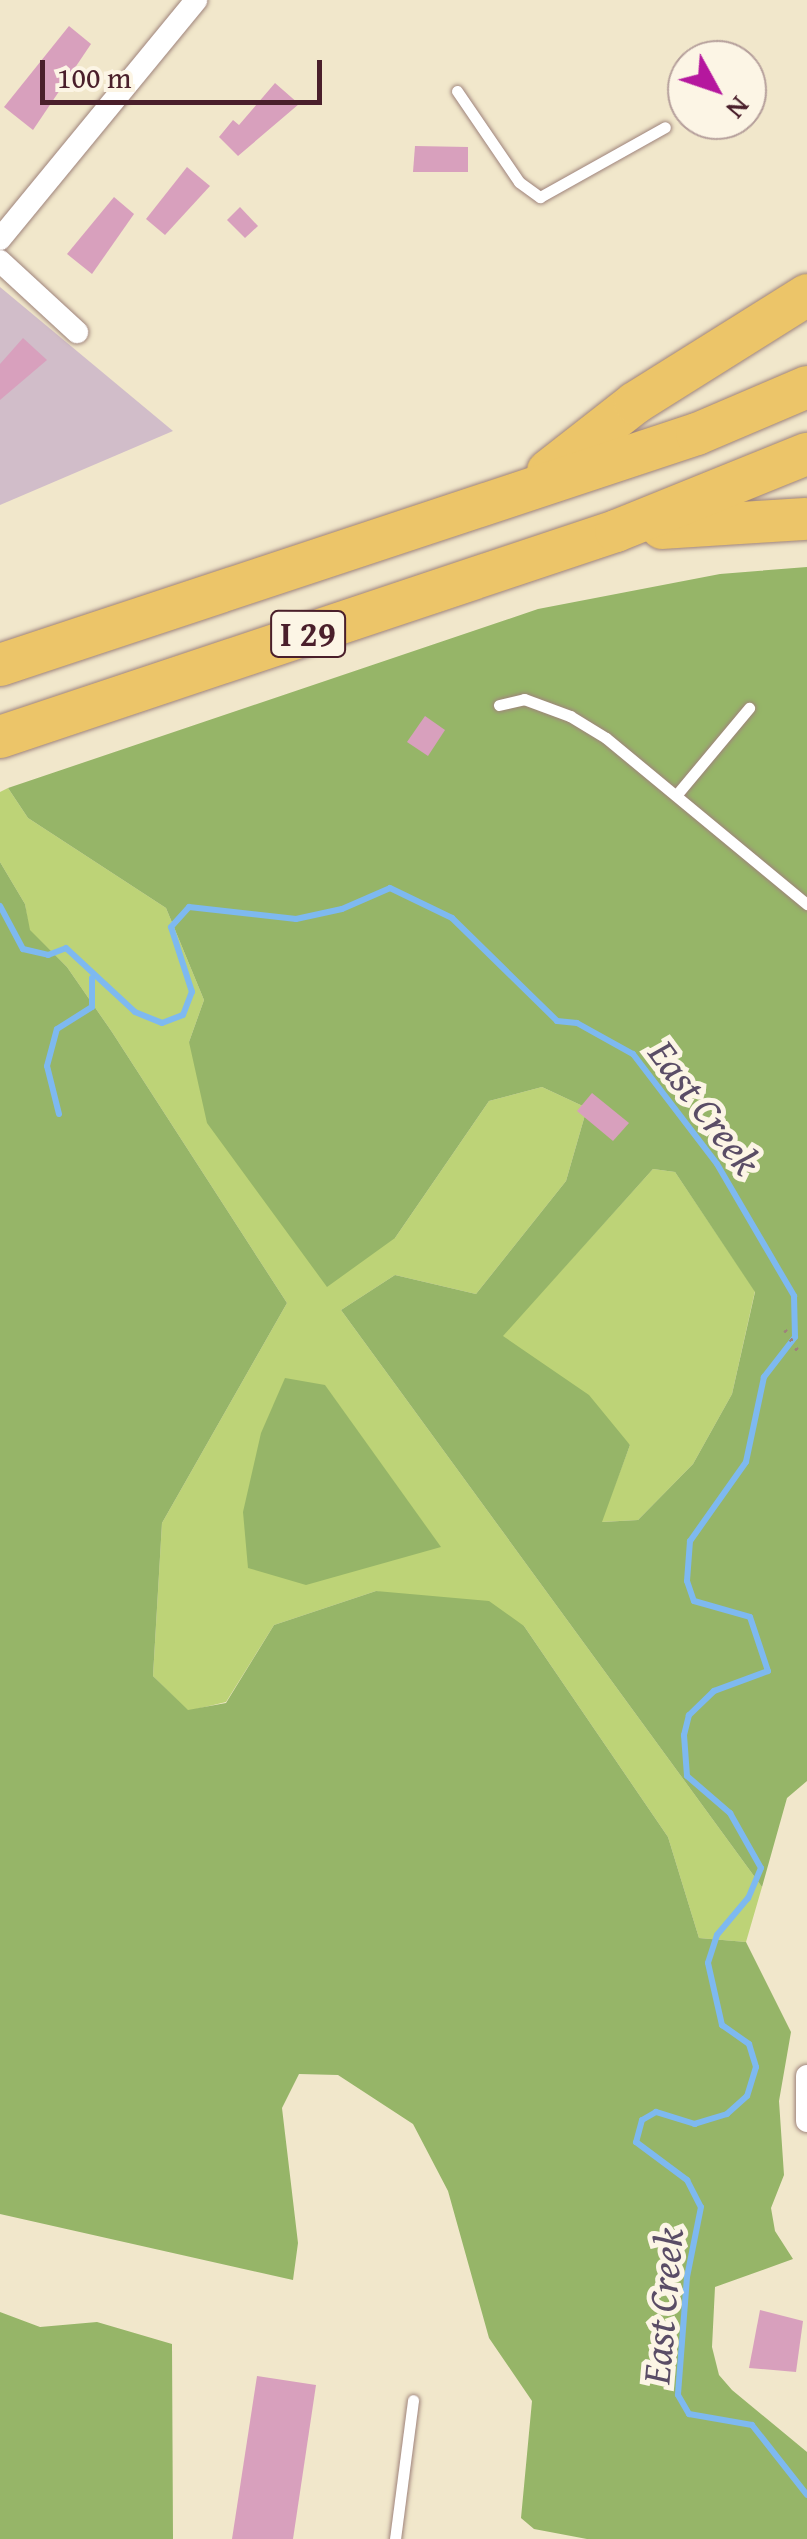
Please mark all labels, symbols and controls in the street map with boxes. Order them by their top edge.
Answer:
scale bar [45,40,328,102]
north arrow [667,40,767,140]
text: 100 m [57,55,131,99]
text: N [717,88,761,129]
road number: I 29 [268,604,348,664]
water label: East Creek [639,1030,771,1184]
water label: East Creek [631,2226,693,2386]

